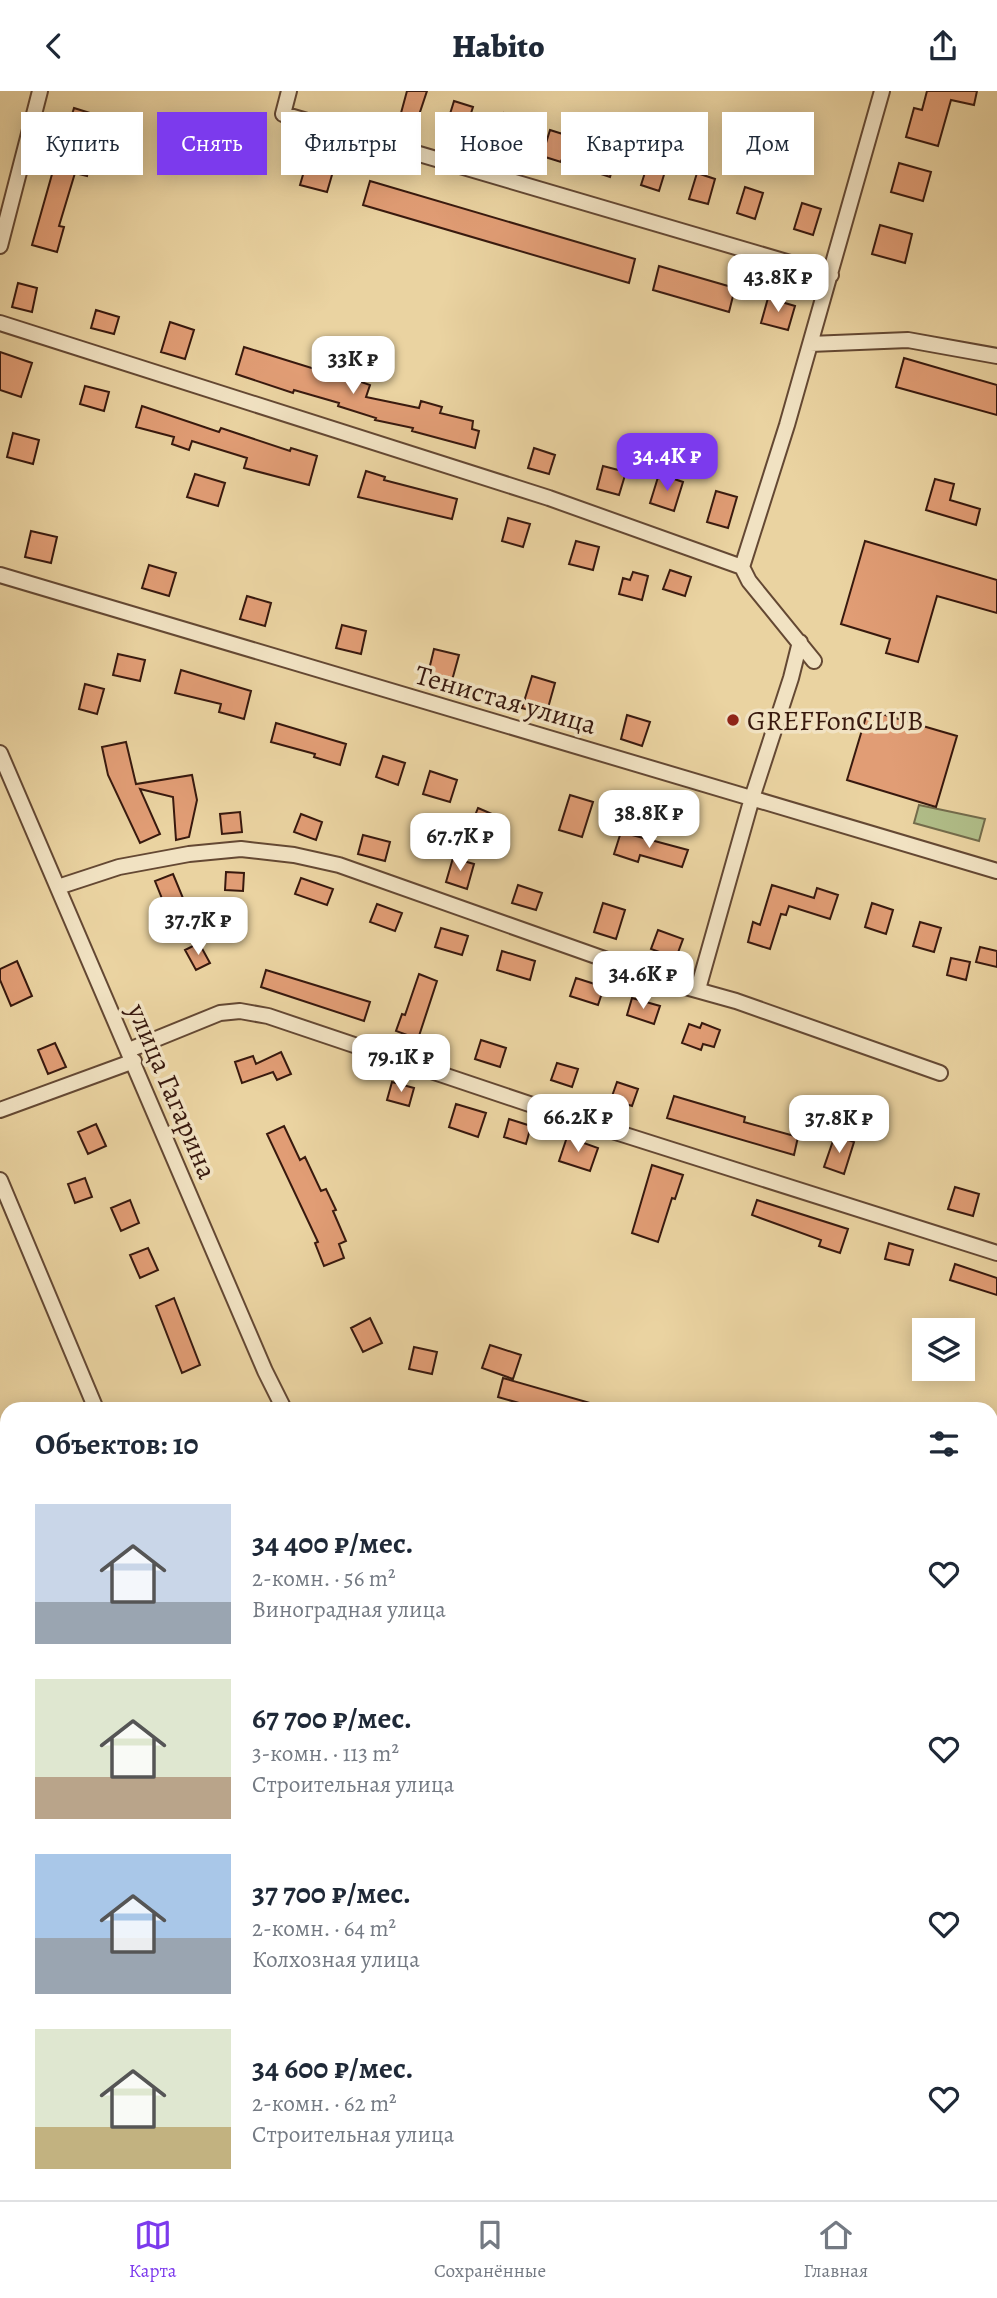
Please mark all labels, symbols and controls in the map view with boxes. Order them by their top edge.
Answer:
text: Habito [452,24,545,68]
icon: back [35,27,73,65]
icon: share [924,27,962,65]
chip: Купить [21,112,143,175]
chip: Снять [157,112,267,175]
chip: Фильтры [281,112,421,175]
chip: Новое [435,112,547,175]
chip: Квартира [561,112,708,175]
chip: Дом [722,112,814,175]
pin: 43.8K ₽ [713,255,843,314]
text: 43.8K ₽ [744,261,812,292]
pin: 33K ₽ [304,337,402,396]
text: 33K ₽ [328,343,378,374]
pin: 34.4K ₽ [602,433,732,493]
text: 34.4K ₽ [633,440,701,471]
street label: Тенистая улица [411,656,601,744]
place label: GREFFonCLUB [747,702,924,740]
marker: GREFFonCLUB [725,712,741,728]
pin: 38.8K ₽ [584,791,714,850]
text: 38.8K ₽ [614,797,684,828]
pin: 67.7K ₽ [395,813,525,873]
text: 67.7K ₽ [426,820,494,851]
pin: 37.7K ₽ [133,897,263,957]
text: 37.7K ₽ [165,904,231,935]
pin: 34.6K ₽ [578,951,708,1011]
text: 34.6K ₽ [609,958,677,989]
street label: улица Гагарина [118,997,226,1185]
pin: 79.1K ₽ [336,1035,466,1094]
text: 79.1K ₽ [368,1041,434,1072]
pin: 66.2K ₽ [513,1095,643,1154]
pin: 37.8K ₽ [774,1095,904,1155]
text: 66.2K ₽ [543,1101,613,1132]
text: 37.8K ₽ [805,1102,873,1133]
map controls [912,1318,975,1381]
button: layers [912,1318,975,1381]
text: Объектов: 10 [35,1424,198,1464]
icon: filters [925,1425,963,1463]
text: 34 400 ₽/мес. [252,1523,414,1563]
icon: home [91,1532,175,1616]
icon: heart [925,1555,963,1593]
text: 2-комн. · 56 m² [252,1563,396,1594]
text: Виноградная улица [252,1594,446,1625]
text: 67 700 ₽/мес. [252,1698,412,1738]
icon: home [91,1707,175,1791]
icon: heart [925,1730,963,1768]
text: 3-комн. · 113 m² [252,1738,399,1769]
text: Строительная улица [252,1769,454,1800]
text: 37 700 ₽/мес. [252,1873,411,1913]
icon: home [91,1882,175,1966]
icon: heart [925,1905,963,1943]
text: 2-комн. · 64 m² [252,1913,396,1944]
text: Колхозная улица [252,1944,420,1975]
text: 34 600 ₽/мес. [252,2048,413,2088]
icon: home [91,2057,175,2141]
icon: heart [925,2080,963,2118]
text: 2-комн. · 62 m² [252,2088,397,2119]
text: Строительная улица [252,2119,454,2150]
tab: Карта [129,2216,177,2284]
tab: Сохранённые [434,2216,546,2284]
tab: Главная [804,2216,868,2284]

